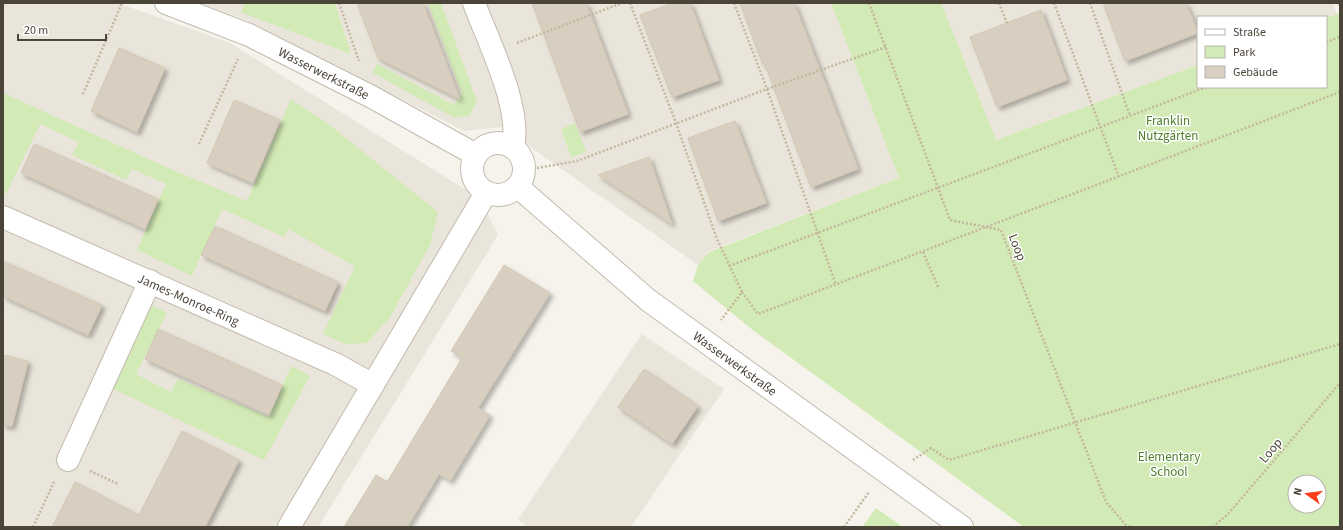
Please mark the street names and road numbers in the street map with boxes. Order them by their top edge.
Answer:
street label: Wasserwerkstraße [275,43,372,104]
street label: Loop [1004,231,1030,263]
street label: James-Monroe-Ring [134,270,242,331]
street label: Wasserwerkstraße [689,327,780,400]
street label: Loop [1255,434,1286,467]

